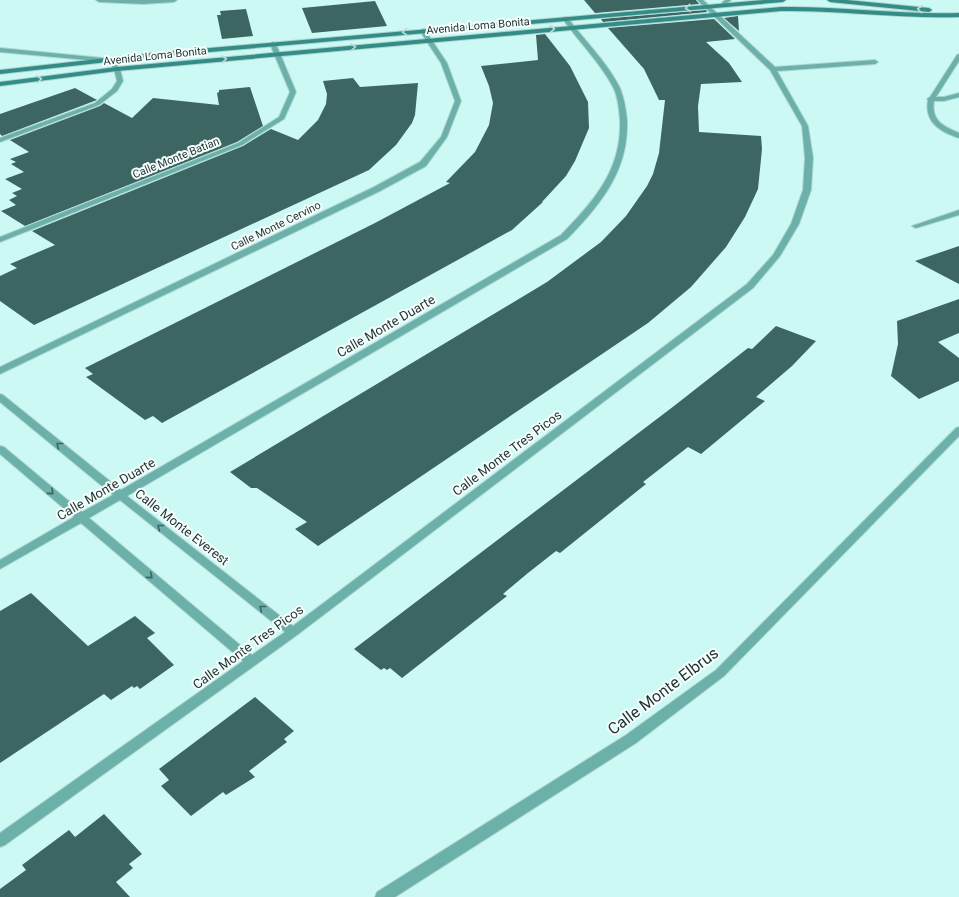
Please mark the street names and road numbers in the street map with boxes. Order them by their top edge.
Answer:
street label: Avenida Loma Bonita [426,15,530,37]
street label: Avenida Loma Bonita [103,44,207,68]
street label: Calle Monte Batian [131,135,221,181]
street label: Calle Monte Cervino [229,199,323,253]
street label: Calle Monte Duarte [334,292,438,360]
street label: Calle Monte Tres Picos [449,407,565,499]
street label: Calle Monte Duarte [54,455,158,523]
street label: Calle Monte Everest [132,486,232,568]
street label: Calle Monte Tres Picos [190,602,306,692]
street label: Calle Monte Elbrus [604,643,722,739]

